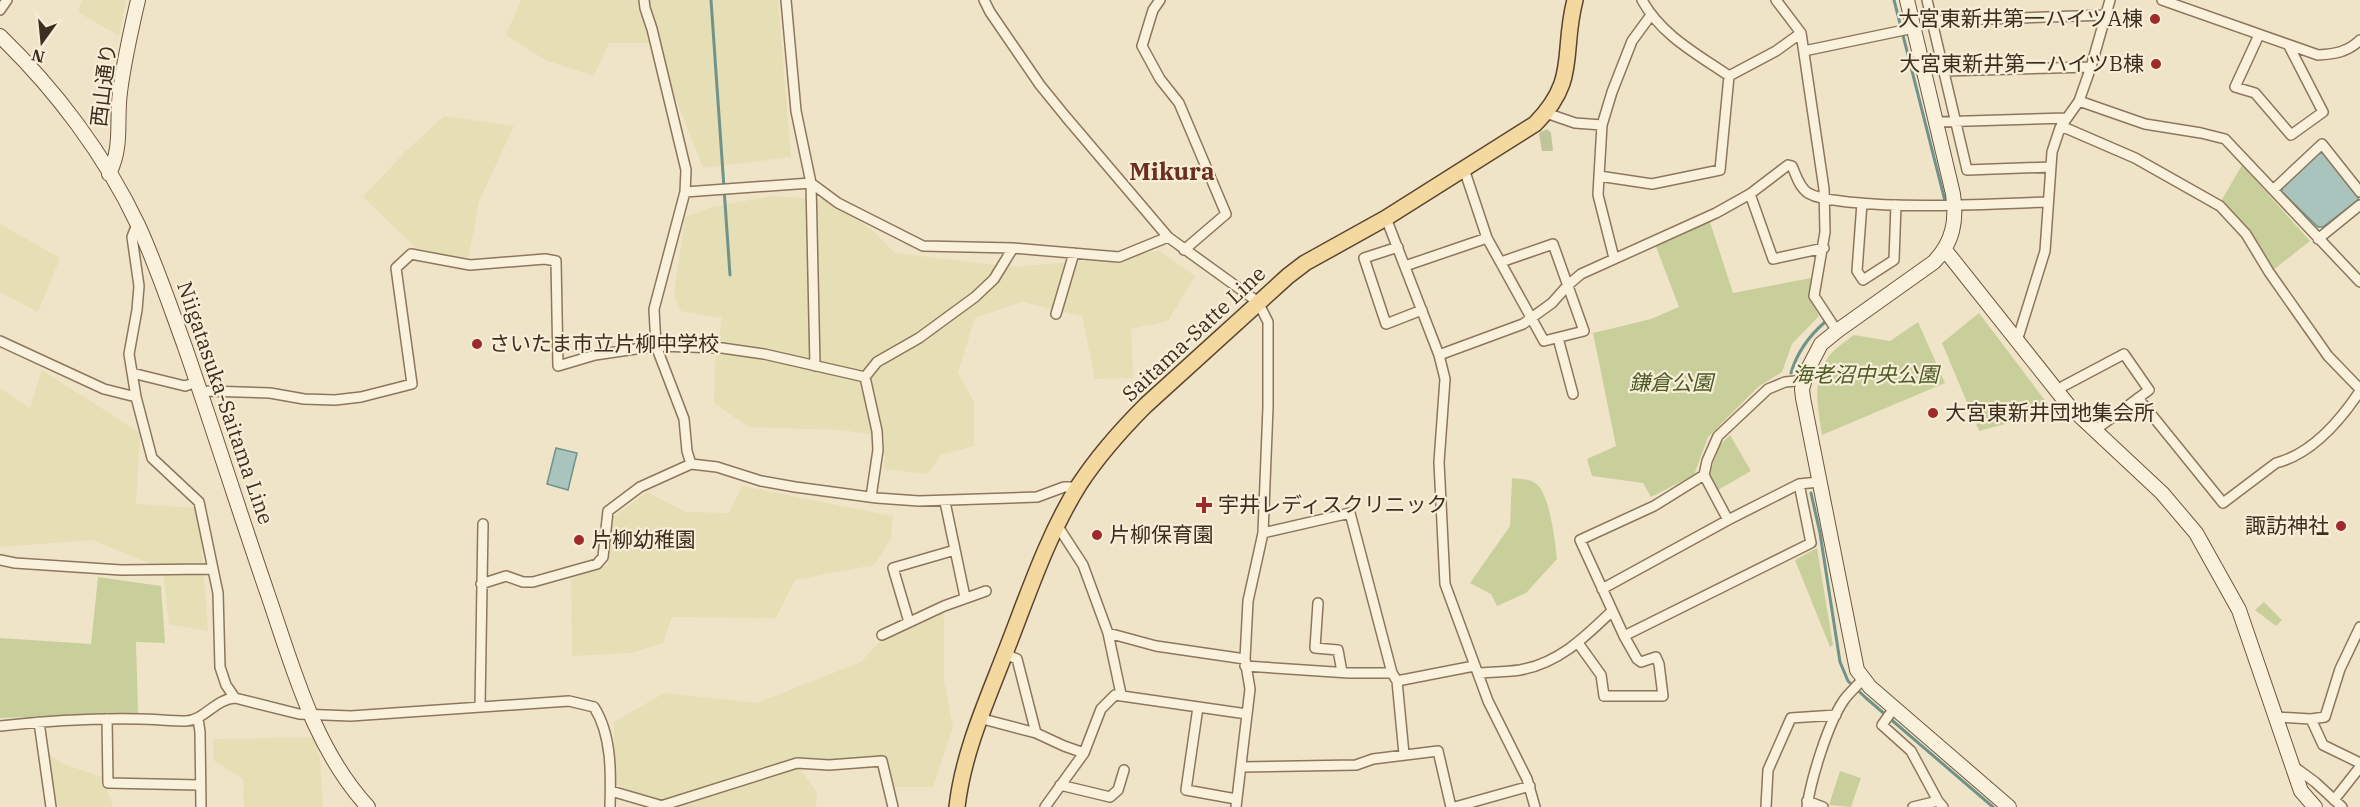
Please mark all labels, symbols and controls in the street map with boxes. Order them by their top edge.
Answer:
place label: 大宮東新井第一ハイツA棟 [1898,4,2143,32]
north arrow [12,12,72,72]
marker: 大宮東新井第一ハイツA棟 [2148,12,2162,26]
street label: 西山通り [84,41,122,128]
text: N [29,45,47,68]
place label: 大宮東新井第一ハイツB棟 [1899,49,2144,77]
marker: 大宮東新井第一ハイツB棟 [2149,57,2163,71]
district label: Mikura [1129,155,1215,187]
street label: Saitama-Satte Line [1115,259,1271,407]
street label: Niigatasuka-Saitama Line [171,277,281,528]
place label: さいたま市立片柳中学校 [489,329,719,357]
marker: さいたま市立片柳中学校 [470,337,484,351]
park label: 海老沼中央公園 [1792,360,1941,388]
park label: 鎌倉公園 [1629,368,1716,396]
place label: 大宮東新井団地集会所 [1945,398,2155,426]
marker: 大宮東新井団地集会所 [1926,406,1940,420]
place label: 宇井レディスクリニック [1218,490,1448,518]
marker: 宇井レディスクリニック [1195,496,1213,514]
place label: 諏訪神社 [2245,511,2329,539]
marker: 諏訪神社 [2334,519,2348,533]
place label: 片柳保育園 [1109,520,1214,548]
place label: 片柳幼稚園 [591,525,696,553]
marker: 片柳保育園 [1090,528,1104,542]
marker: 片柳幼稚園 [572,533,586,547]

